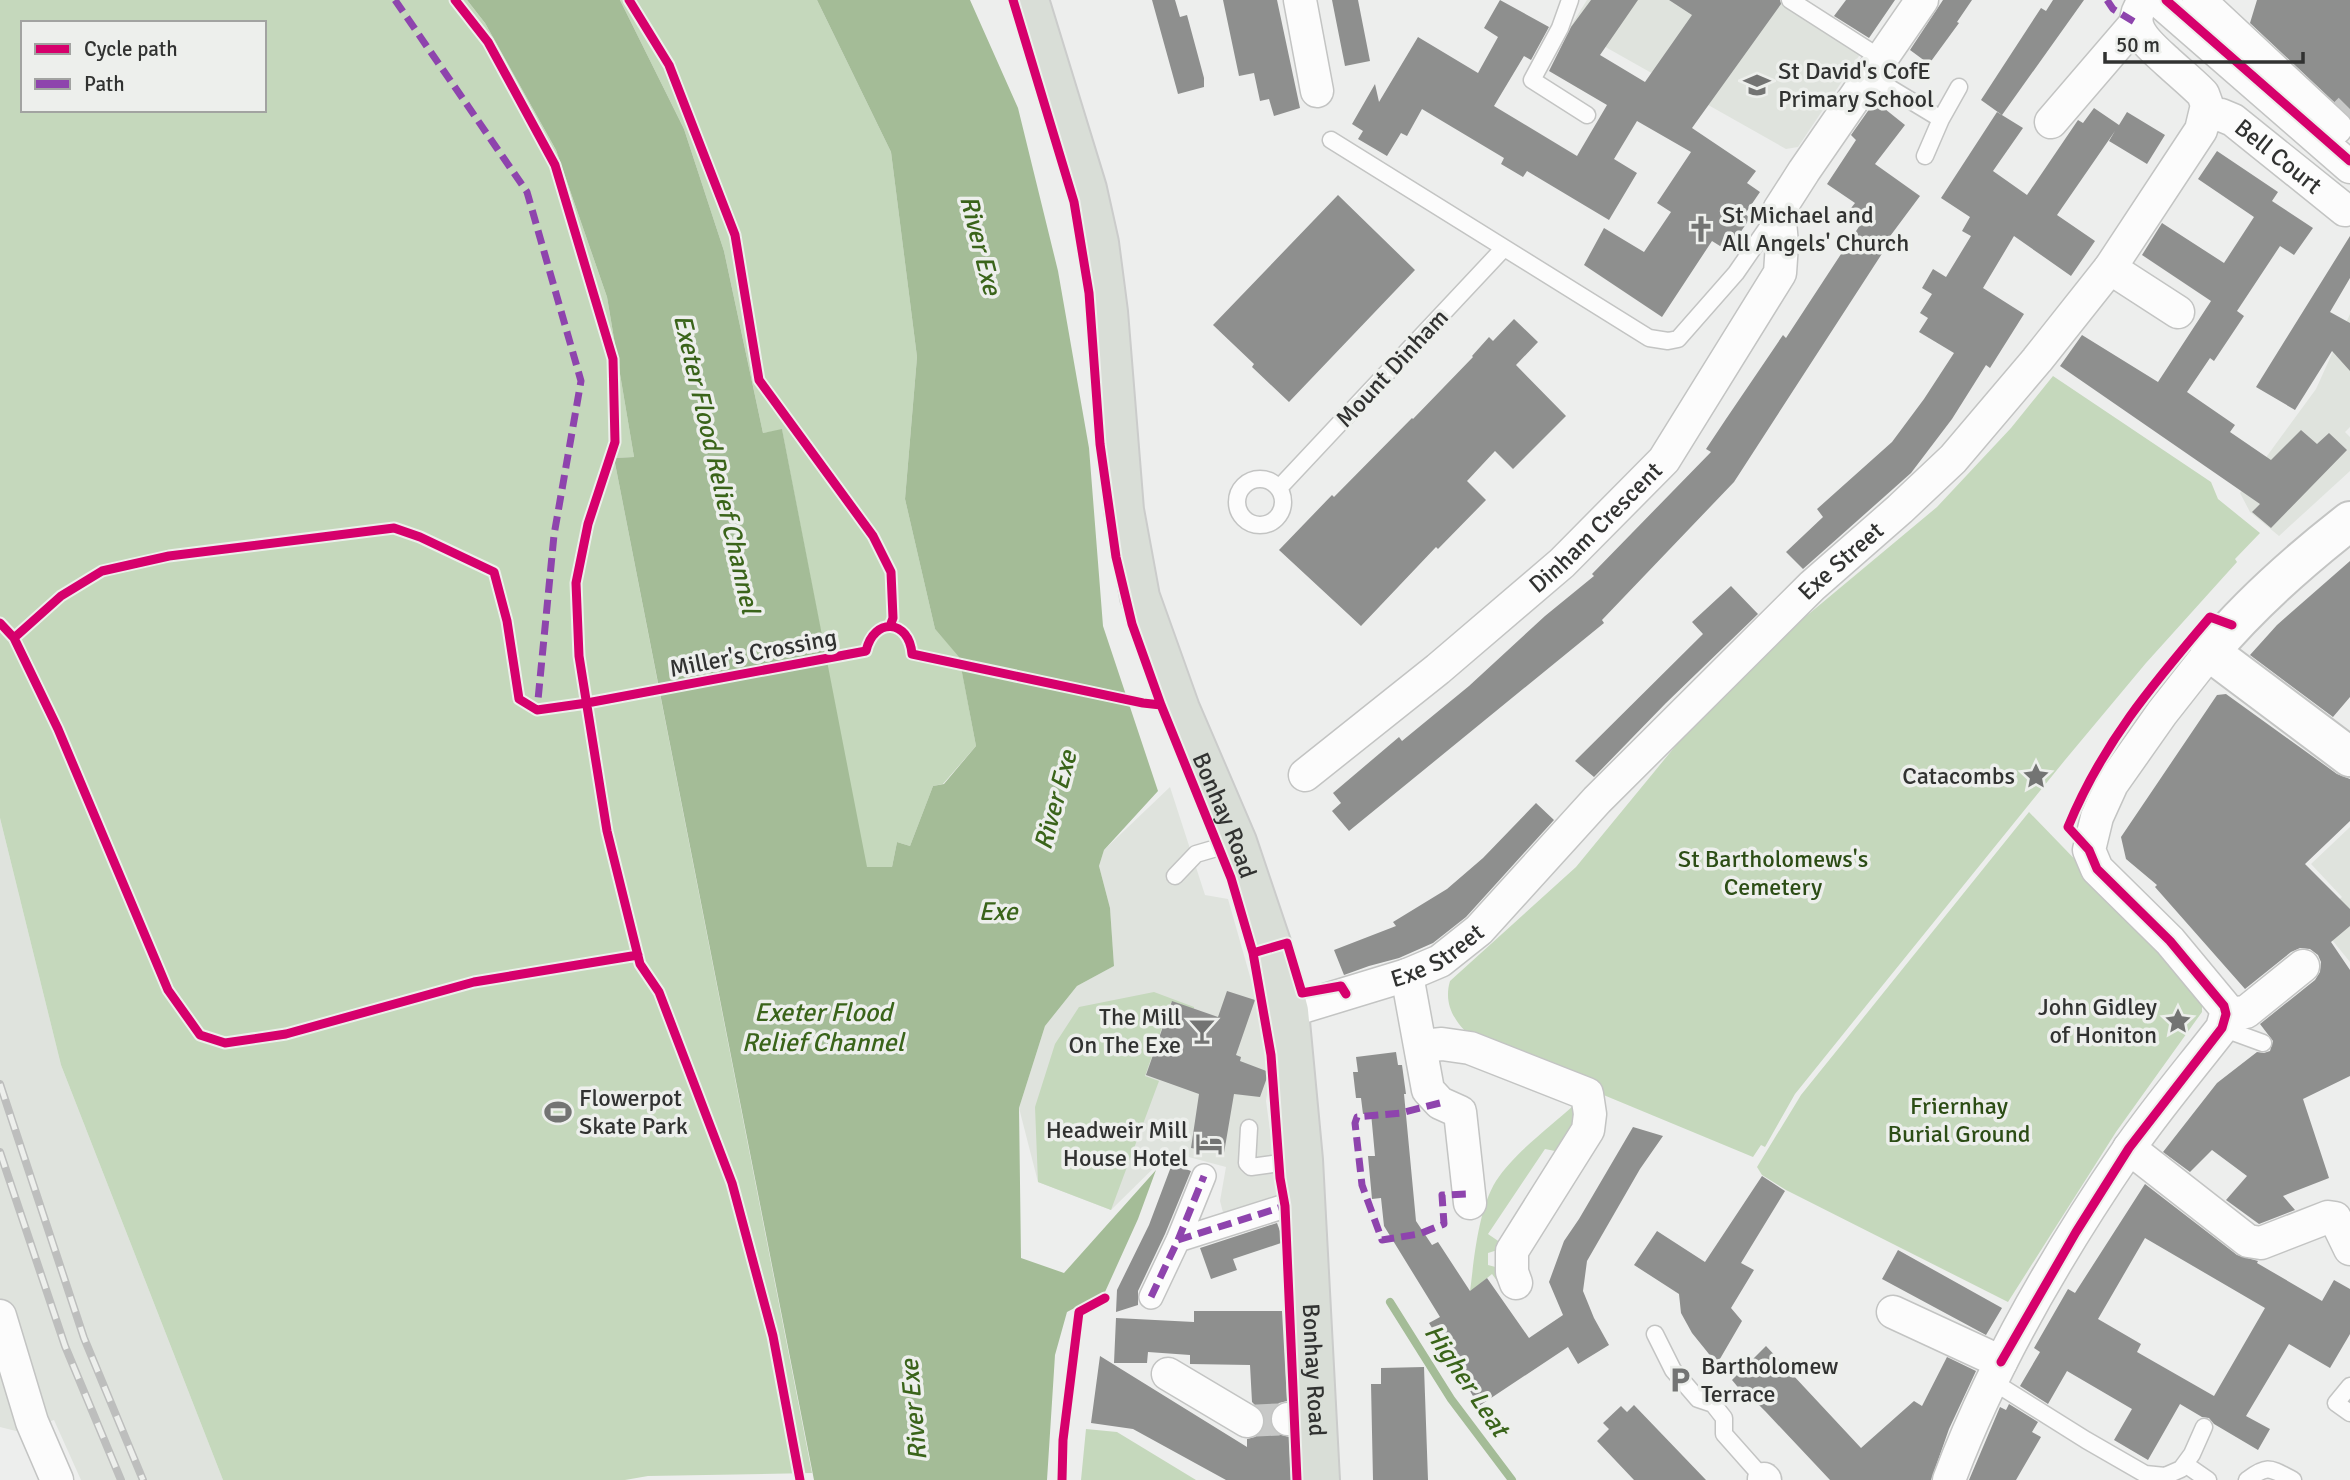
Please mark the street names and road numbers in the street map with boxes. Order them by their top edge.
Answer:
street label: Bell Court [2228,112,2328,200]
street label: Mount Dinham [1329,302,1455,434]
street label: Dinham Crescent [1523,456,1669,600]
street label: Exe Street [1792,515,1890,607]
street label: Miller's Crossing [667,622,839,684]
street label: Bonhay Road [1185,748,1263,882]
street label: Exe Street [1387,917,1490,994]
street label: Bonhay Road [1296,1303,1333,1437]

